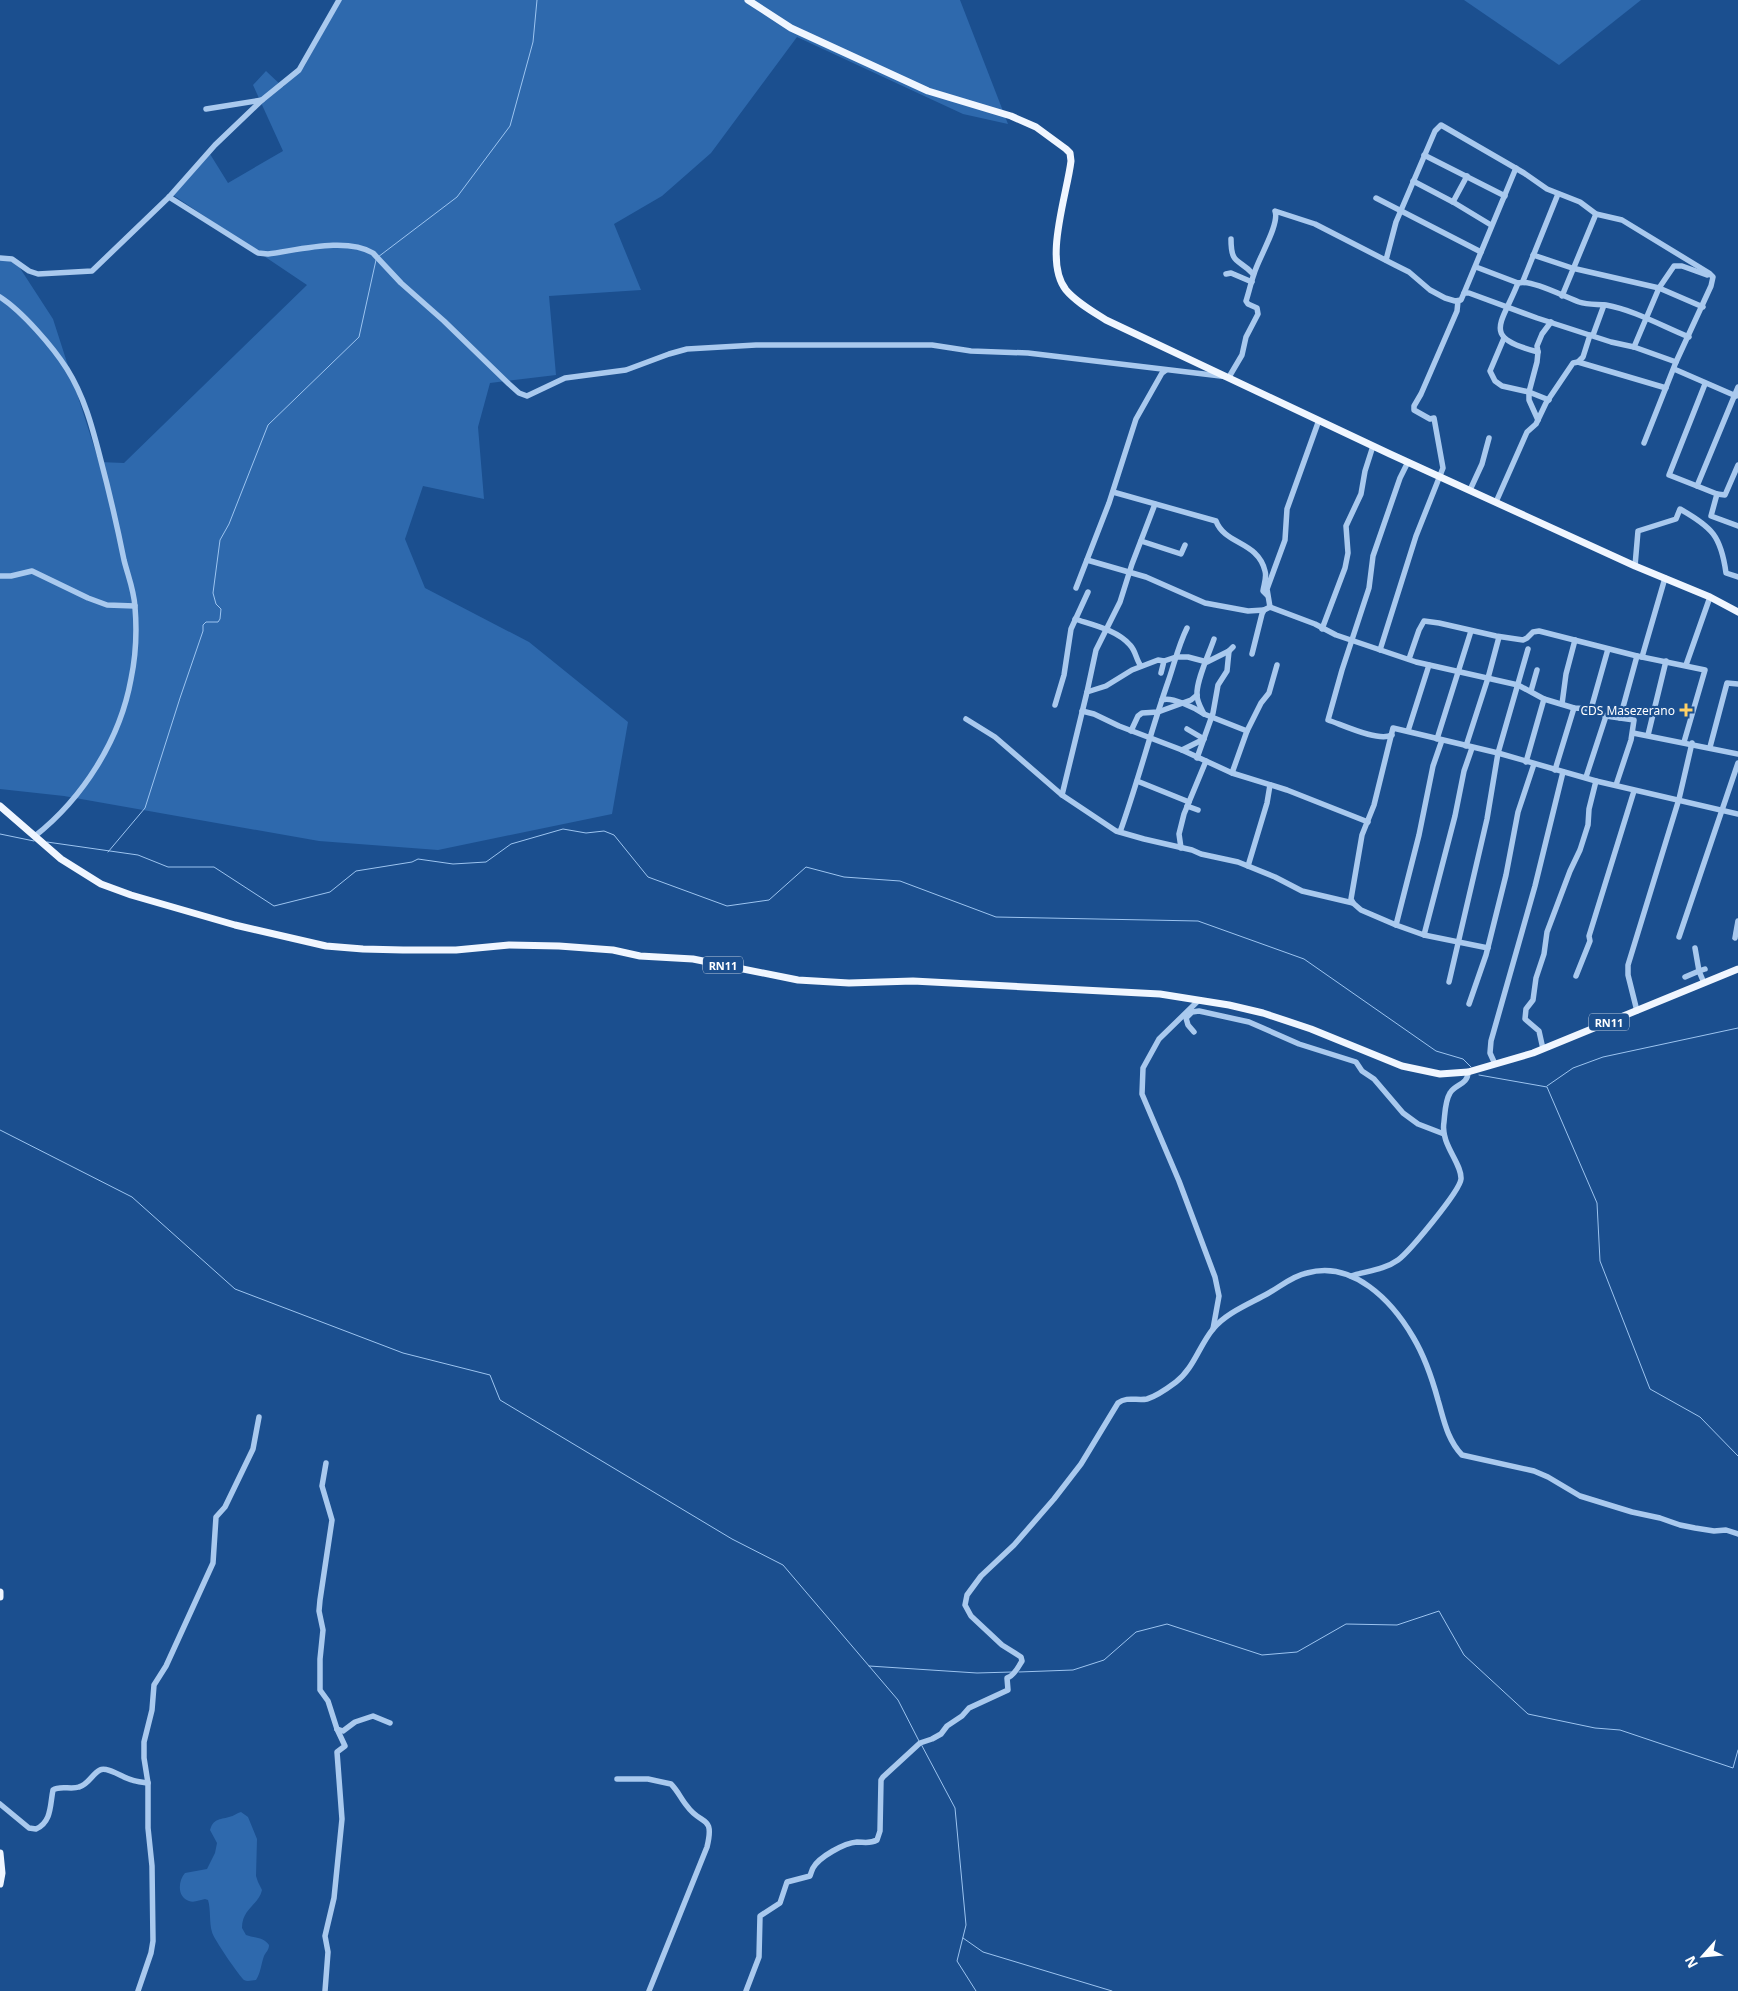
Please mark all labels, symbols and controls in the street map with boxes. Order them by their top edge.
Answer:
place label: CDS Masezerano [1580,702,1675,719]
marker: CDS Masezerano [1679,703,1693,717]
road number: RN11 [703,956,743,974]
road number: RN11 [1589,1014,1629,1030]
north arrow [1678,1931,1728,1981]
text: N [1680,1953,1702,1972]

